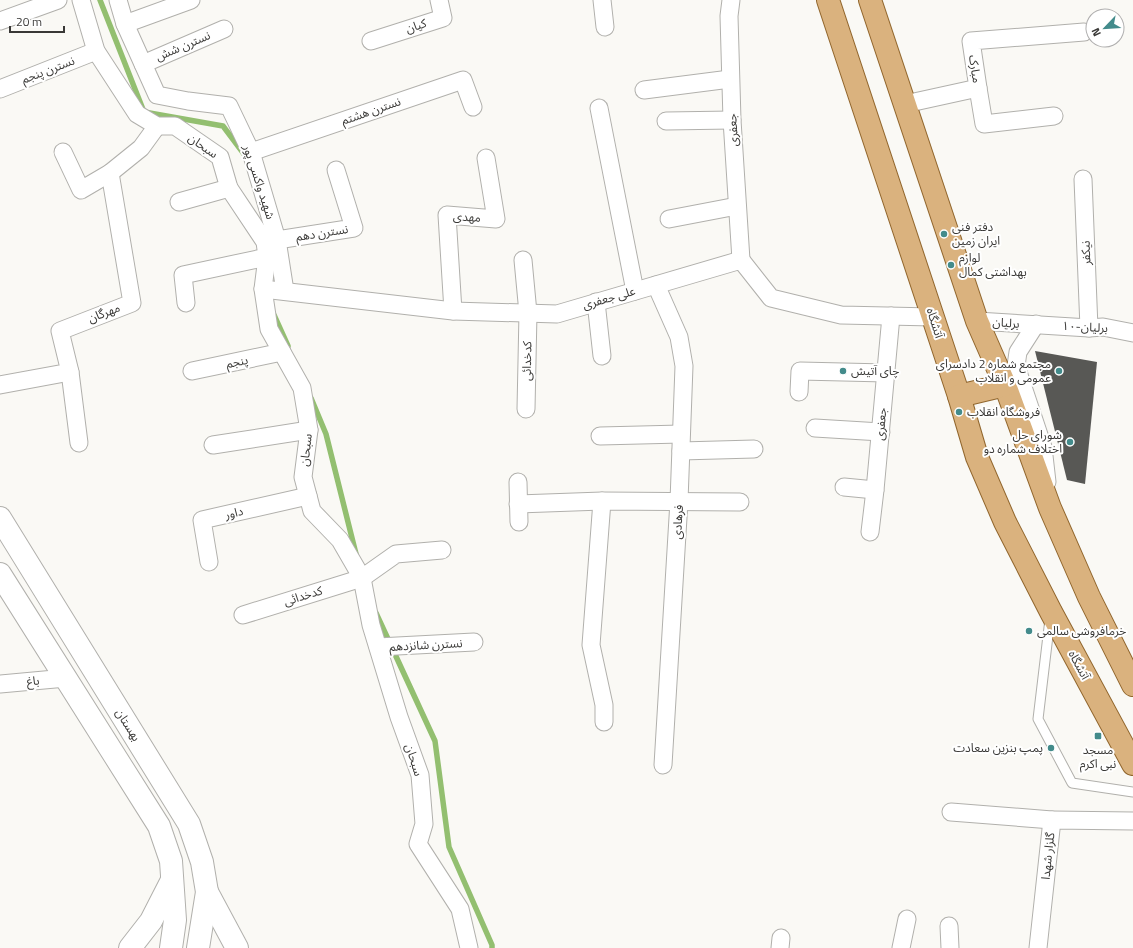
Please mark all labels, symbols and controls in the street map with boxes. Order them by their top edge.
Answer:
scale bar [10,8,64,34]
north arrow [1085,8,1125,48]
text: 20 m [16,12,42,31]
street label: کیان [403,13,430,38]
street label: نسترن شش [152,25,213,66]
text: N [1087,25,1105,39]
street label: نسترن پنجم [18,51,77,88]
street label: مبارک [964,54,987,84]
street label: نسترن هشتم [339,91,403,130]
street label: جعفری [722,113,743,147]
street label: سبحان [184,128,222,163]
street label: شهید واکسی پور [238,141,280,222]
street label: مهدی [452,206,482,227]
place label: دفتر فنی ایران زمین [952,217,1000,250]
street label: نسترن دهم [294,219,350,246]
marker: دفتر فنی ایران زمین [939,229,949,239]
street label: نیکفر [1076,240,1095,267]
place label: لوازم بهداشتی کمال [959,248,1027,281]
marker: لوازم بهداشتی کمال [946,260,956,270]
street label: علی جعفری [580,281,638,314]
street label: مهرگان [85,298,123,327]
street label: آتشگاه [922,305,949,341]
street label: برلیان [992,312,1020,333]
street label: ۱۰-برلیان [1062,316,1108,337]
street label: کدخدائی [517,340,536,381]
street label: پنجم [224,350,250,373]
place label: مجتمع شماره 2 دادسرای عمومی و انقلاب [936,354,1051,387]
place label: چای آتیش [851,361,899,380]
marker: چای آتیش [838,366,848,376]
marker: مجتمع شماره 2 دادسرای عمومی و انقلاب [1054,366,1064,376]
place label: فروشگاه انقلاب [967,402,1040,421]
street label: جعفری [870,407,891,441]
marker: فروشگاه انقلاب [954,407,964,417]
place label: شورای حل اختلاف شماره دو [984,425,1062,458]
street label: سبحان [294,432,317,467]
marker: شورای حل اختلاف شماره دو [1065,437,1075,447]
street label: داور [222,501,245,524]
street label: فرهادی [667,504,688,540]
street label: کدخدائی [281,580,326,610]
place label: خرمافروشی سالمی [1037,621,1126,640]
marker: خرمافروشی سالمی [1024,626,1034,636]
street label: نسترن شانزدهم [389,633,463,656]
street label: آتشگاه [1064,647,1095,683]
street label: باغ [26,670,40,691]
street label: بهستان [111,705,146,745]
marker: مسجد نبی اکرم [1093,731,1103,741]
place label: پمپ بنزین سعادت [953,738,1043,757]
place label: مسجد نبی اکرم [1080,740,1116,773]
street label: سبحان [400,741,429,778]
marker: پمپ بنزین سعادت [1046,743,1056,753]
street label: گلزار شهدا [1036,830,1060,881]

